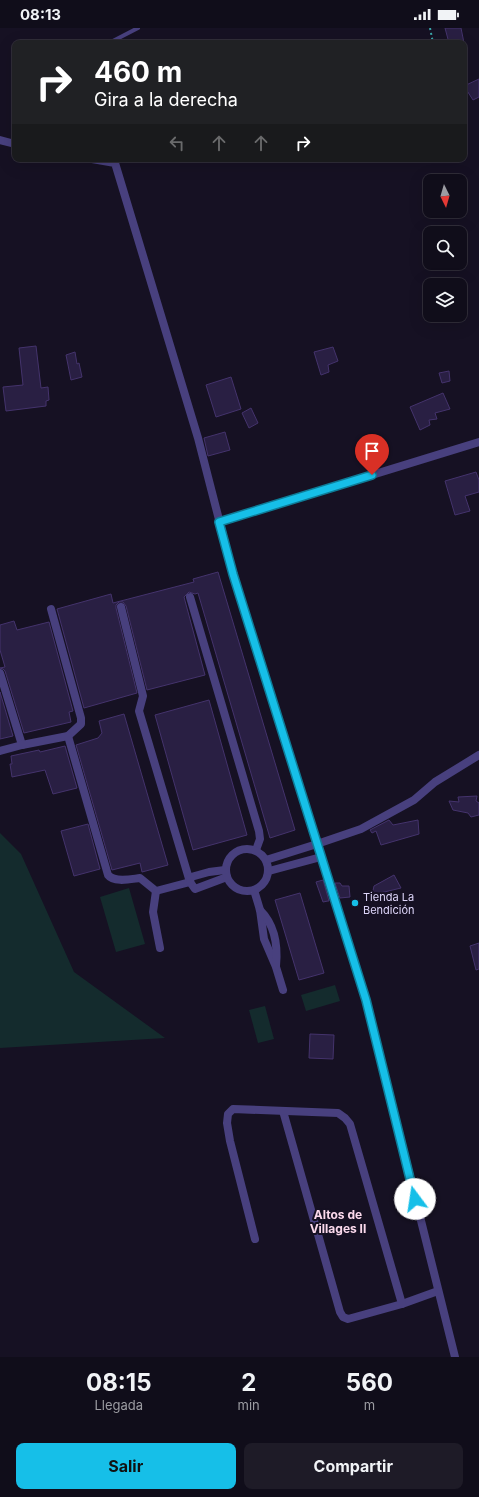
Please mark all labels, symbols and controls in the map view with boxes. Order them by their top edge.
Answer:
text: 08:13 [20,5,61,24]
text: 460 m [94,55,182,89]
icon: right [28,56,80,108]
text: Gira a la derecha [94,89,238,110]
icon: left [166,132,188,154]
icon: ahead [208,132,230,154]
icon: ahead [250,132,272,154]
icon: right [292,132,314,154]
north arrow [423,174,467,218]
map controls [423,174,467,322]
button: search [423,226,467,270]
button: layers [423,278,467,322]
pin [355,434,389,475]
icon: arrive [361,440,383,462]
place label: Tienda La Bendición [363,890,415,917]
marker: Tienda La Bendición [350,898,360,908]
position arrow [394,1178,436,1220]
district label: Altos de Villages II [310,1207,366,1236]
text: 08:15 [86,1368,152,1397]
text: 2 [241,1368,256,1397]
text: 560 [346,1368,393,1397]
text: Llegada [94,1397,143,1413]
text: min [238,1397,260,1413]
text: m [364,1397,375,1413]
button: Salir [16,1443,236,1489]
button: Compartir [244,1443,463,1489]

